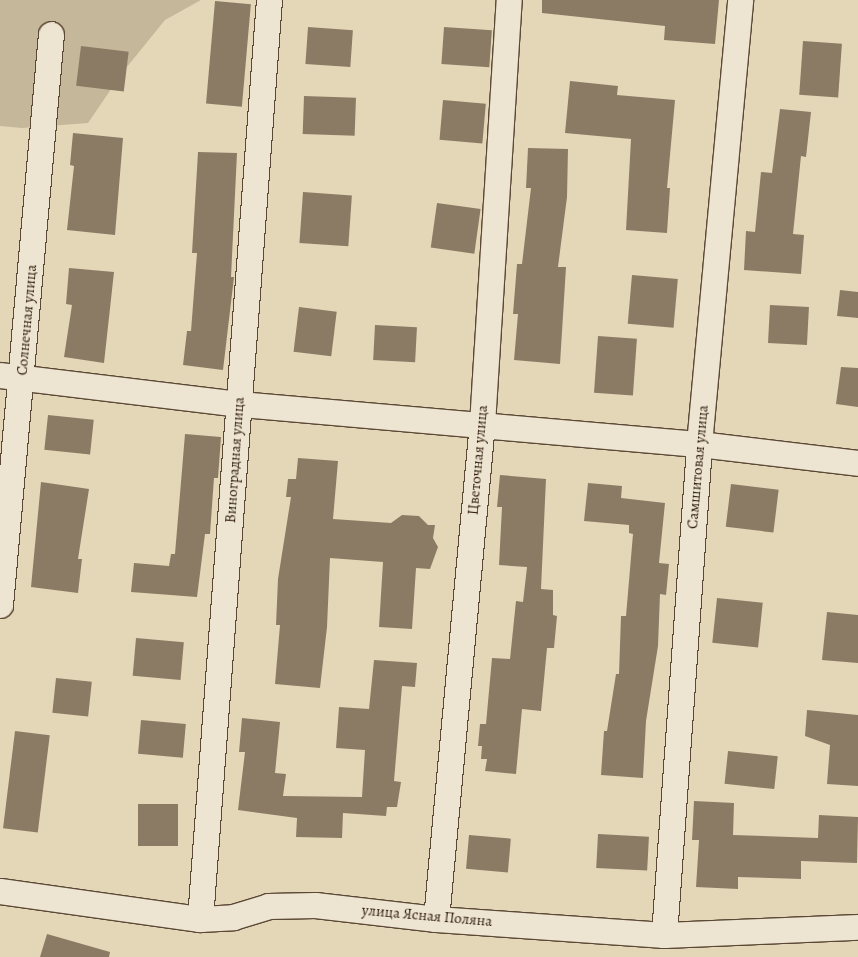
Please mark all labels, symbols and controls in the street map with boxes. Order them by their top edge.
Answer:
street label: Солнечная улица [13,264,41,376]
street label: Виноградная улица [222,396,248,524]
street label: Цветочная улица [464,404,492,516]
street label: Самшитовая улица [684,404,712,530]
street label: улица Ясная Поляна [361,901,493,931]

